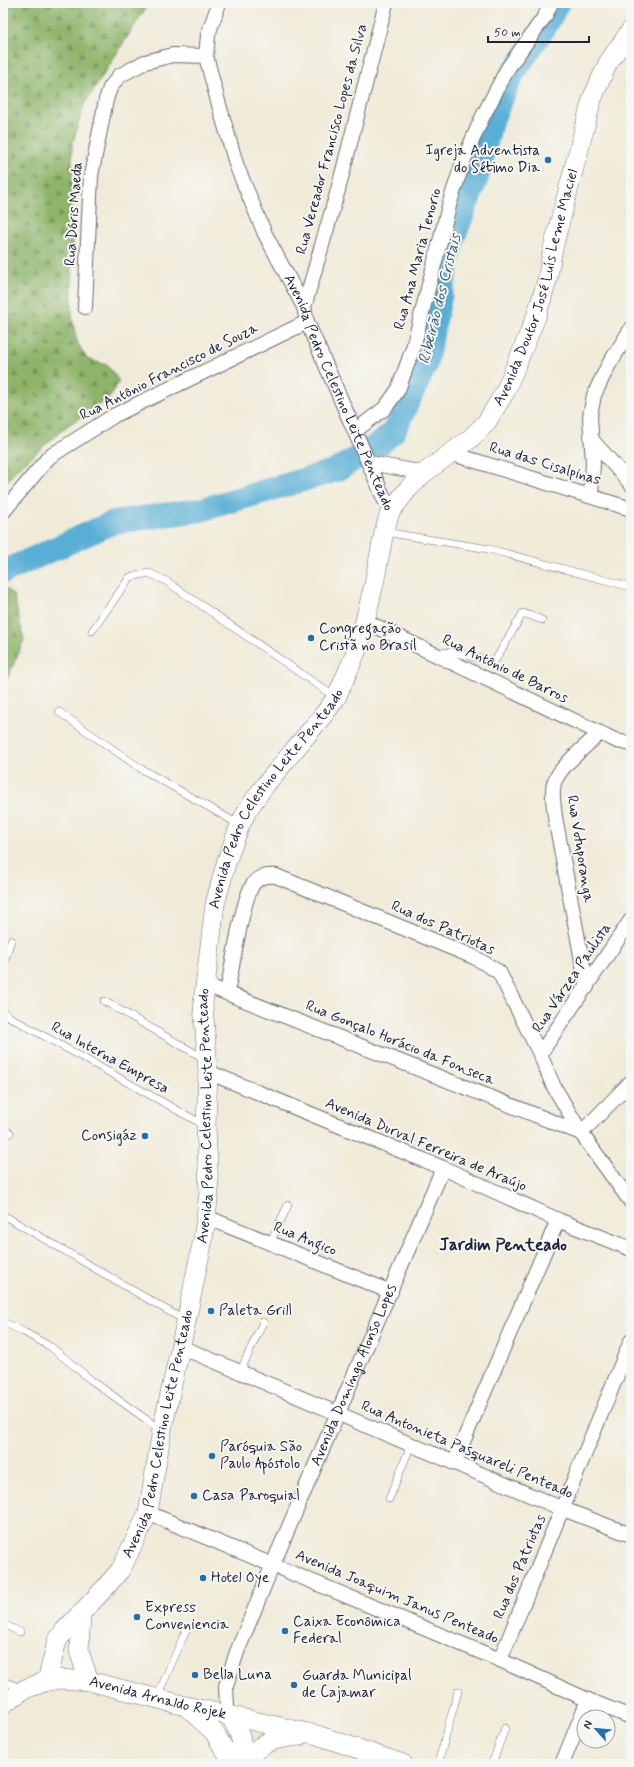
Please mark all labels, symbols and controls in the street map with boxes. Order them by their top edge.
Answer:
scale bar [488,18,589,44]
street label: Rua Vereador Francisco Lopes da Silva [292,22,372,256]
text: 50 m [494,25,521,41]
place label: Igreja Adventista do Sétimo Dia [426,141,541,178]
marker: Igreja Adventista do Sétimo Dia [543,155,553,165]
street label: Rua Dóris Maeda [60,161,88,267]
street label: Avenida Doutor José Luís Leme Maciel [489,167,583,410]
street label: Rua Ana Maria Tenorio [389,186,447,332]
water label: Ribeirão dos Cristais [414,230,467,366]
street label: Avenida Pedro Celestino Leite Penteado [278,271,398,514]
street label: Rua Antônio Francisco de Souza [77,318,262,426]
street label: Rua das Cisalpinas [487,438,603,491]
place label: Congregação Cristã no Brasil [319,619,417,656]
street label: Rua Antônio de Barros [439,630,572,708]
marker: Congregação Cristã no Brasil [306,633,316,643]
street label: Avenida Pedro Celestino Leite Penteado [204,686,349,910]
street label: Rua Votuporanga [562,794,599,905]
street label: Rua dos Patriotas [388,896,498,960]
street label: Rua Várzea Paulista [528,919,616,1037]
street label: Avenida Pedro Celestino Leite Penteado [192,987,219,1245]
street label: Rua Gonçalo Horácio da Fonseca [302,996,499,1091]
street label: Rua Interna Empresa [47,1017,173,1099]
street label: Avenida Durval Ferreira de Araújo [322,1093,530,1197]
place label: Consigáz [81,1126,137,1146]
marker: Consigáz [140,1131,150,1141]
street label: Rua Angico [270,1217,340,1262]
district label: Jardim Penteado [439,1234,567,1256]
street label: Avenida Domingo Alonso Lopes [306,1281,402,1469]
place label: Paleta Grill [219,1301,292,1321]
marker: Paleta Grill [206,1306,216,1316]
street label: Avenida Pedro Celestino Leite Penteado [118,1308,198,1561]
street label: Rua Antonieta Pasquareli Penteado [358,1396,576,1504]
place label: Paróquia São Paulo Apóstolo [220,1437,302,1475]
marker: Paróquia São Paulo Apóstolo [207,1451,217,1461]
place label: Casa Paroquial [202,1486,300,1506]
marker: Casa Paroquial [189,1491,199,1501]
street label: Rua dos Patriotas [489,1511,551,1622]
street label: Avenida Joaquim Janus Penteado [292,1545,502,1649]
place label: Hotel Oye [211,1568,269,1588]
marker: Hotel Oye [198,1573,208,1583]
place label: Express Conveniencia [145,1598,230,1635]
marker: Express Conveniencia [132,1612,142,1622]
place label: Caixa Econômica Federal [293,1612,401,1649]
marker: Caixa Econômica Federal [280,1626,290,1636]
place label: Bella Luna [203,1665,272,1685]
place label: Guarda Municipal de Cajamar [302,1666,412,1703]
marker: Bella Luna [190,1670,200,1680]
street label: Avenida Arnaldo Rojek [87,1671,229,1725]
marker: Guarda Municipal de Cajamar [289,1680,299,1690]
north arrow [576,1709,616,1749]
text: N [580,1718,596,1731]

